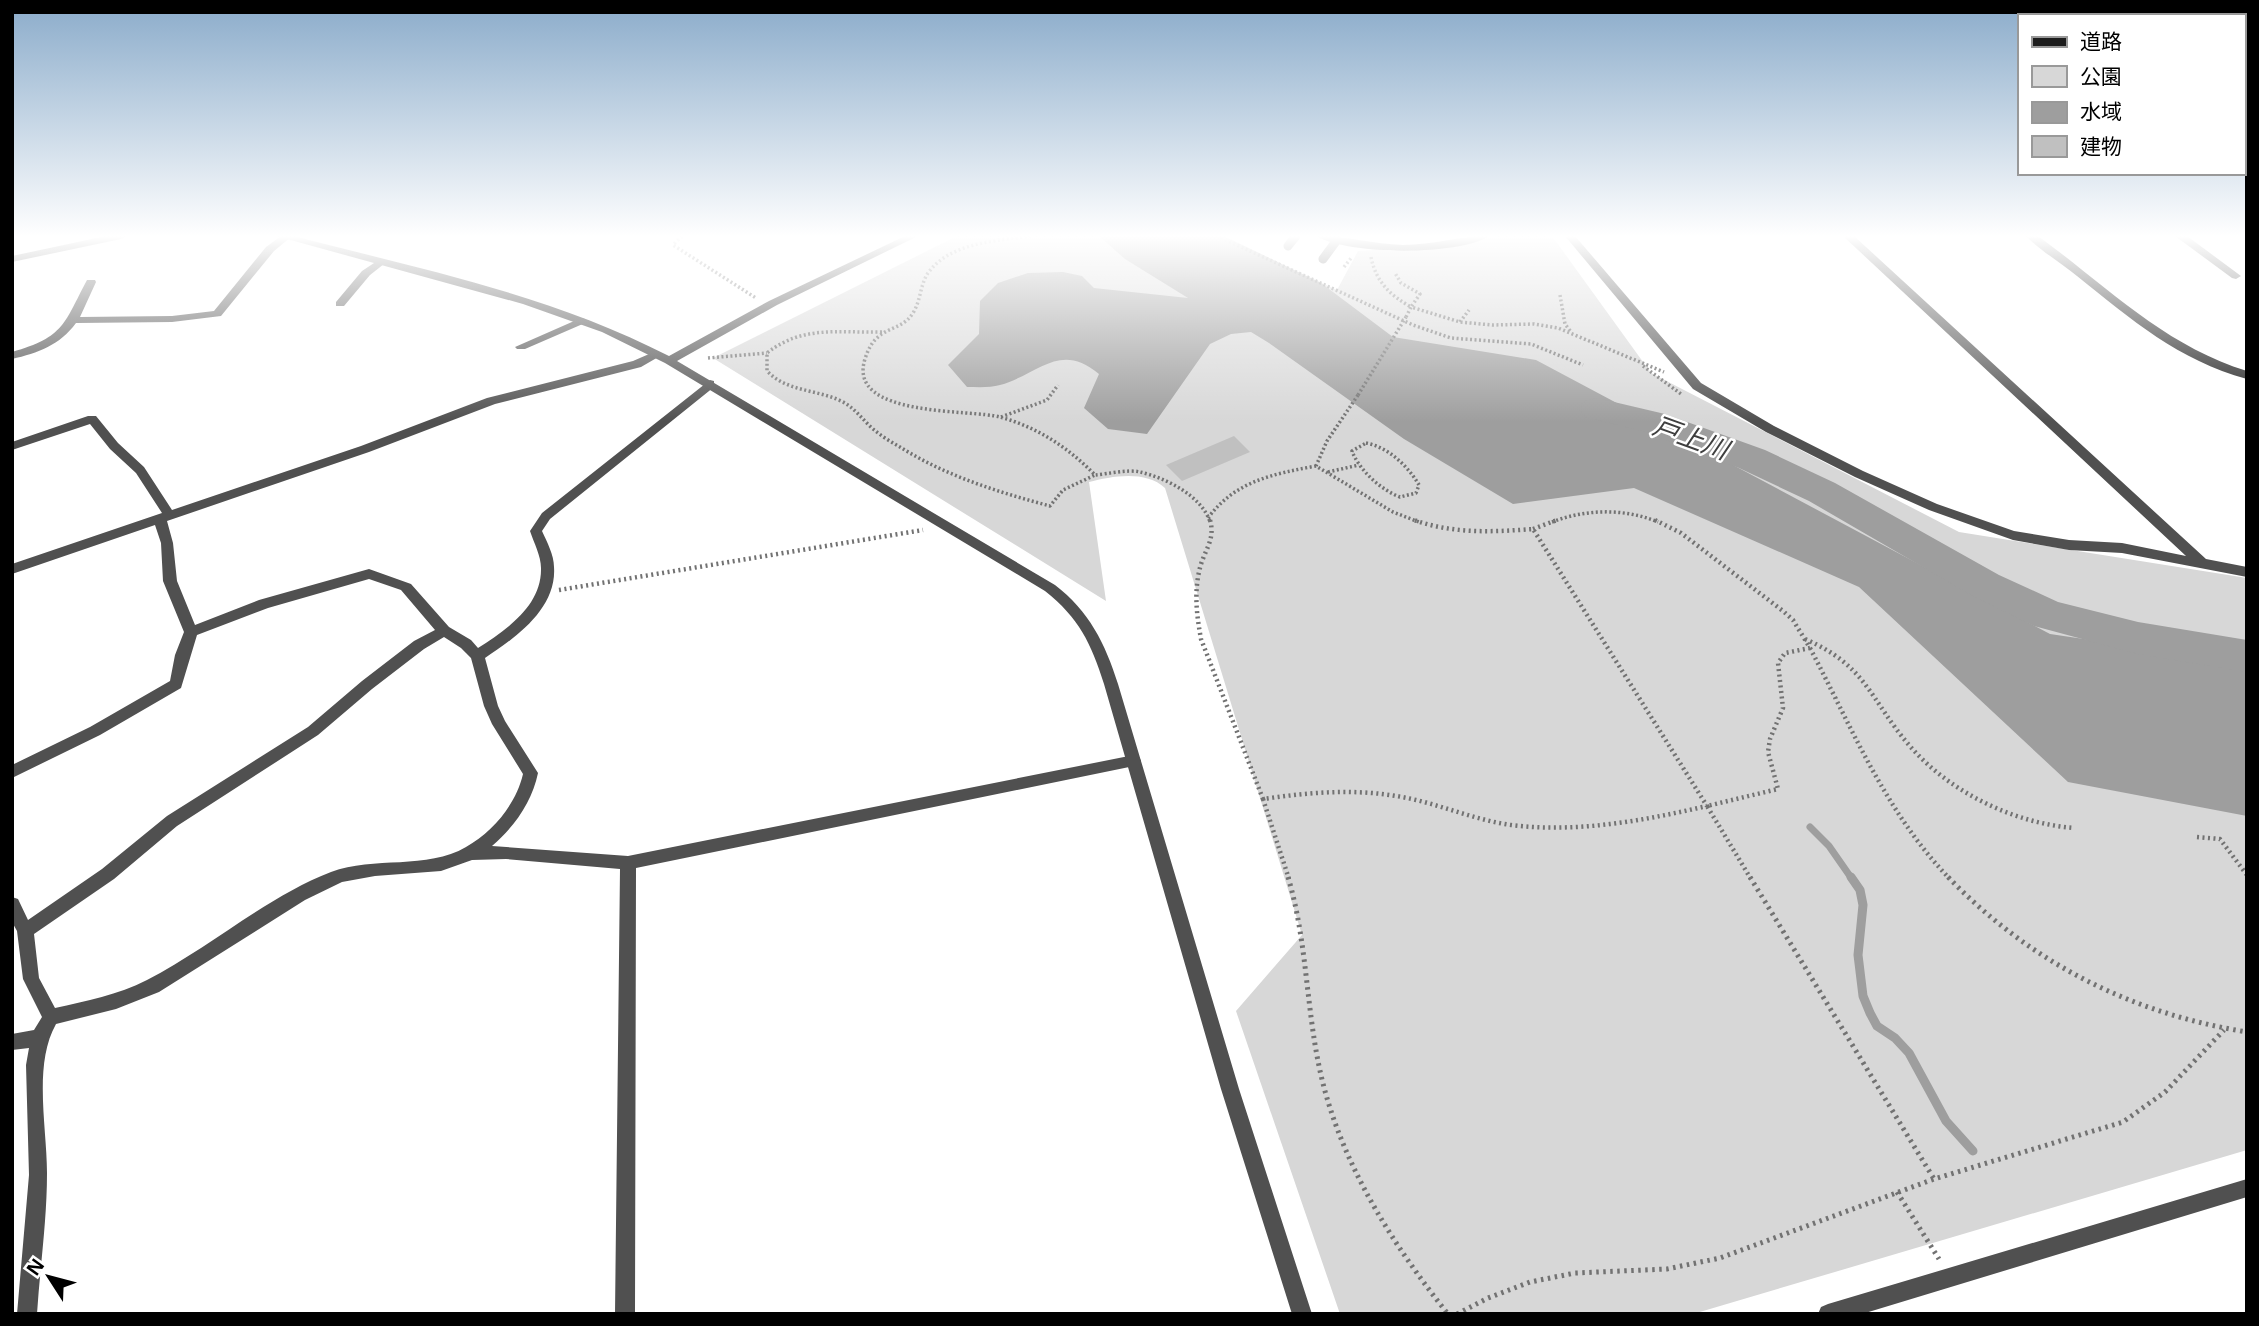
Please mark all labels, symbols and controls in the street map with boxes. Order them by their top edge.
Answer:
legend [2018,14,2245,175]
text: 道路 [2080,27,2122,55]
text: 公園 [2080,62,2122,90]
text: 水域 [2080,97,2122,125]
text: 建物 [2080,132,2122,160]
water label: 戸上川 [1648,407,1737,468]
north arrow [14,1242,84,1312]
text: N [20,1253,50,1281]

